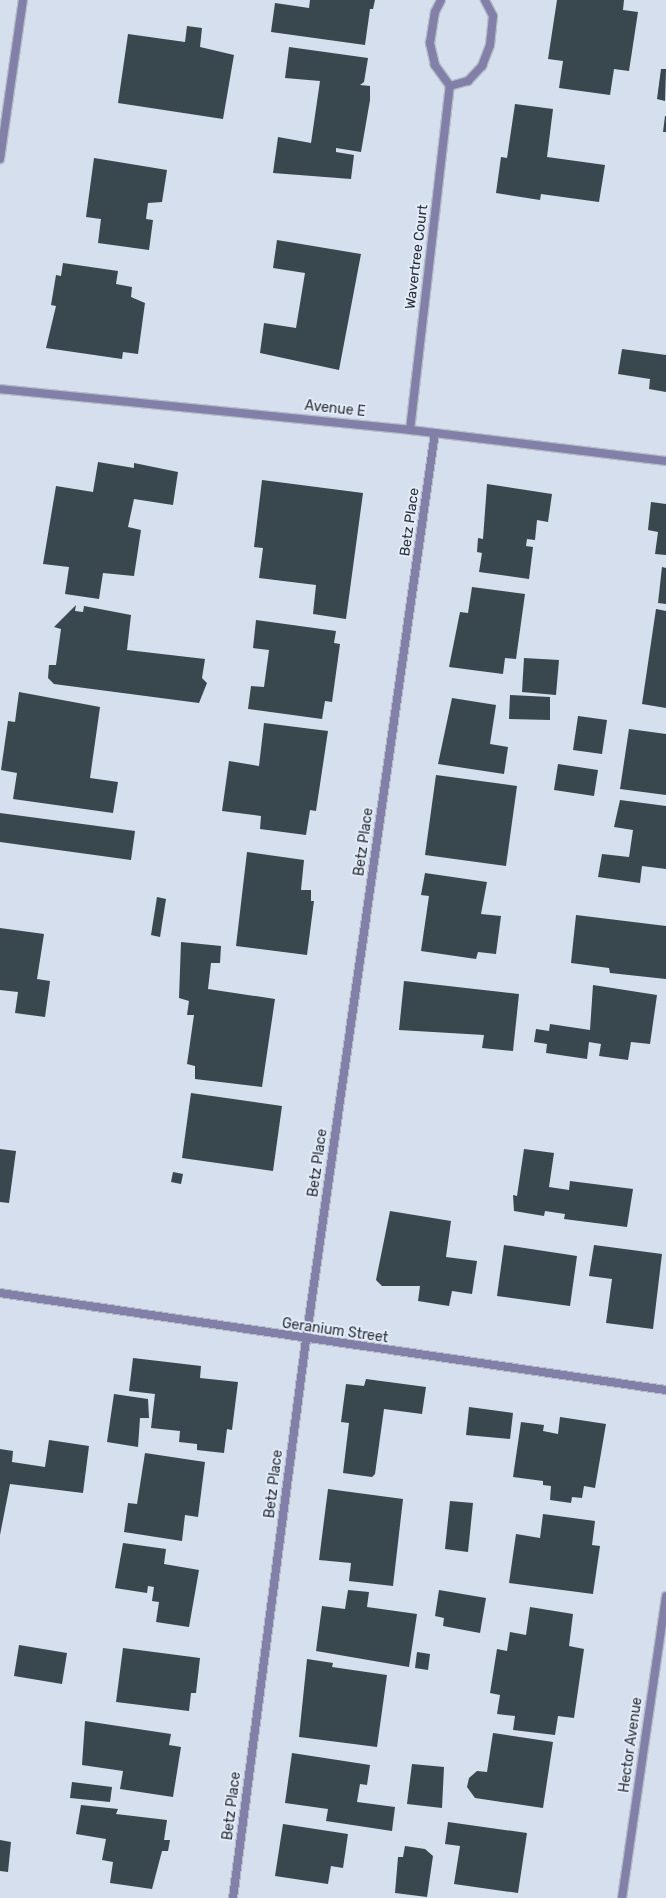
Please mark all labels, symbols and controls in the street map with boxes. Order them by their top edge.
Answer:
street label: Wavertree Court [402,204,432,310]
street label: Avenue E [304,397,366,421]
street label: Betz Place [397,487,423,557]
street label: Betz Place [351,807,377,877]
street label: Betz Place [305,1128,331,1198]
street label: Geranium Street [281,1315,389,1347]
street label: Betz Place [261,1449,287,1519]
street label: Hector Avenue [616,1696,646,1794]
street label: Betz Place [219,1771,245,1841]

